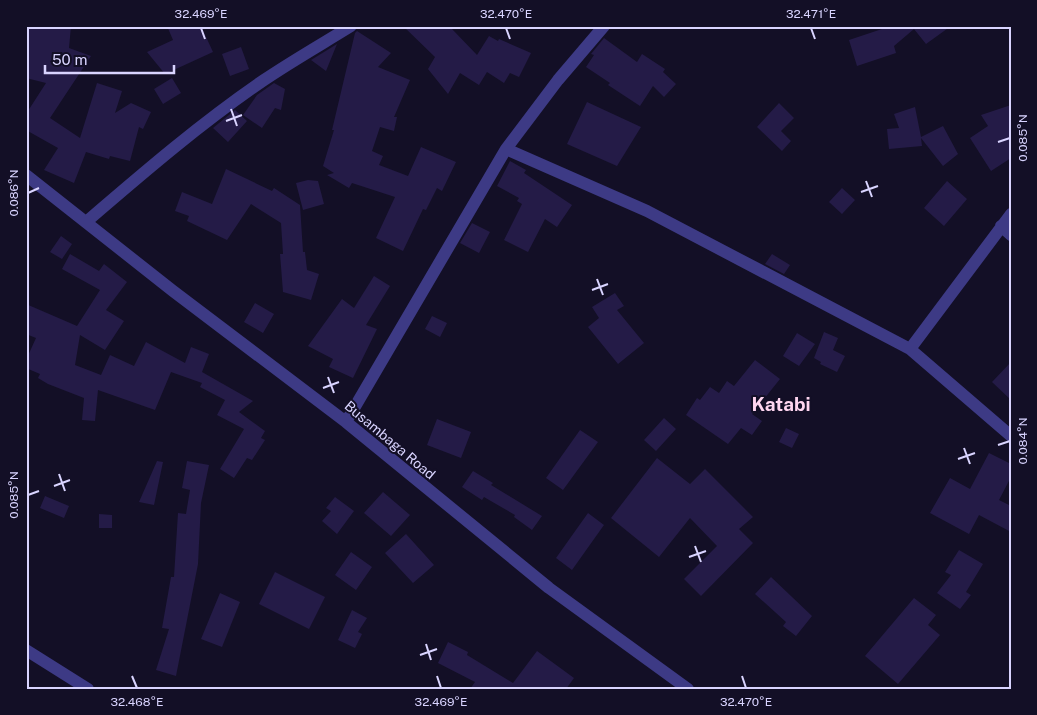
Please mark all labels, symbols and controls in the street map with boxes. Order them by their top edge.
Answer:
text: 32.469°E [175,7,227,21]
text: 32.470°E [480,7,532,21]
text: 32.471°E [786,7,836,21]
scale bar [45,42,174,74]
text: 50 m [52,51,87,68]
text: 0.085°N [1016,114,1030,162]
text: 0.086°N [7,169,21,217]
district label: Katabi [751,393,811,415]
street label: Busambaga Road [341,397,439,483]
text: 0.084°N [1016,417,1030,465]
text: 0.085°N [7,471,21,519]
text: 32.468°E [110,695,164,709]
text: 32.469°E [415,695,467,709]
text: 32.470°E [720,695,772,709]

